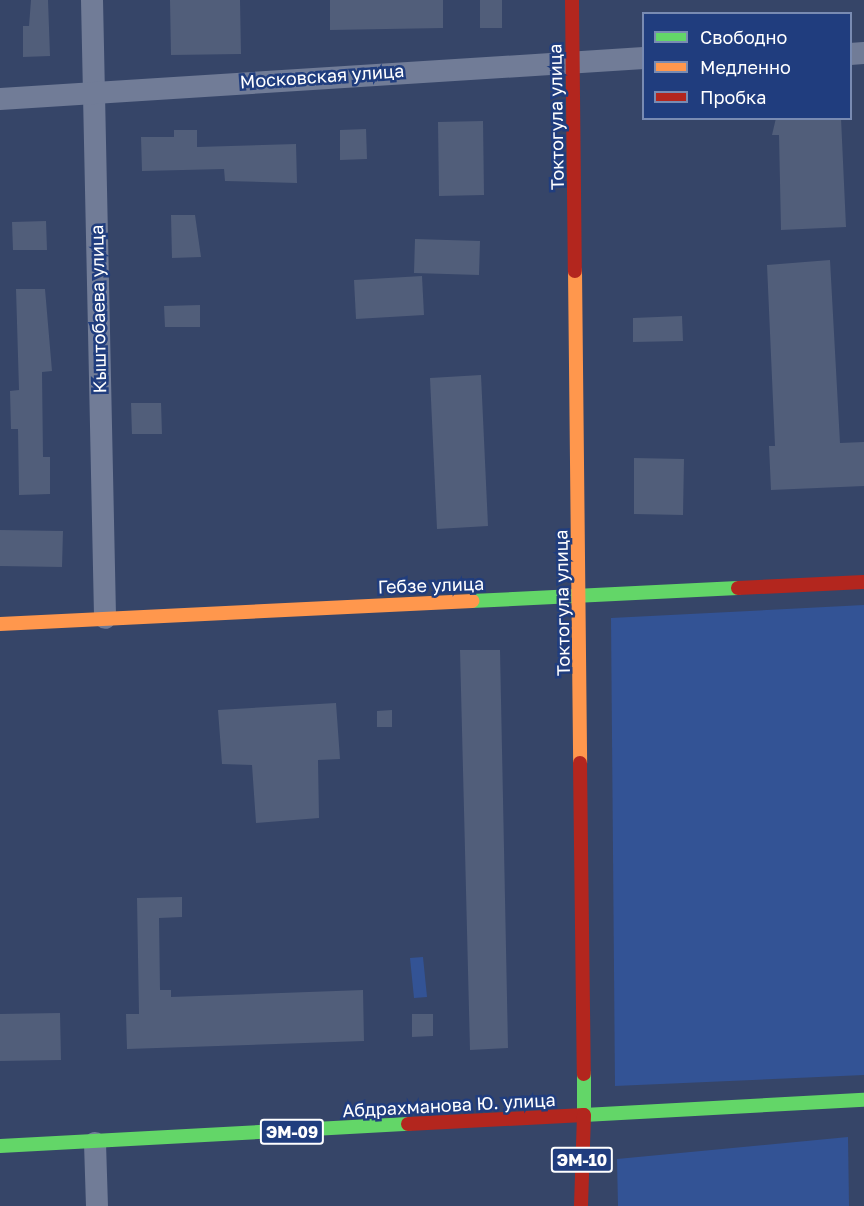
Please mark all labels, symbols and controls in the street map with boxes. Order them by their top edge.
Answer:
legend [642,12,852,120]
text: Свободно [700,26,787,48]
street label: Токтогула улица [544,44,568,190]
text: Медленно [700,56,791,78]
street label: Московская улица [239,59,405,93]
text: Пробка [700,86,766,108]
street label: Кыштобаева улица [86,224,110,394]
street label: Токтогула улица [550,530,574,676]
street label: Гебзе улица [377,572,485,598]
street label: Абдрахманова Ю. улица [342,1089,556,1121]
road number: ЭМ-09 [259,1119,325,1145]
road number: ЭМ-10 [550,1147,614,1173]

